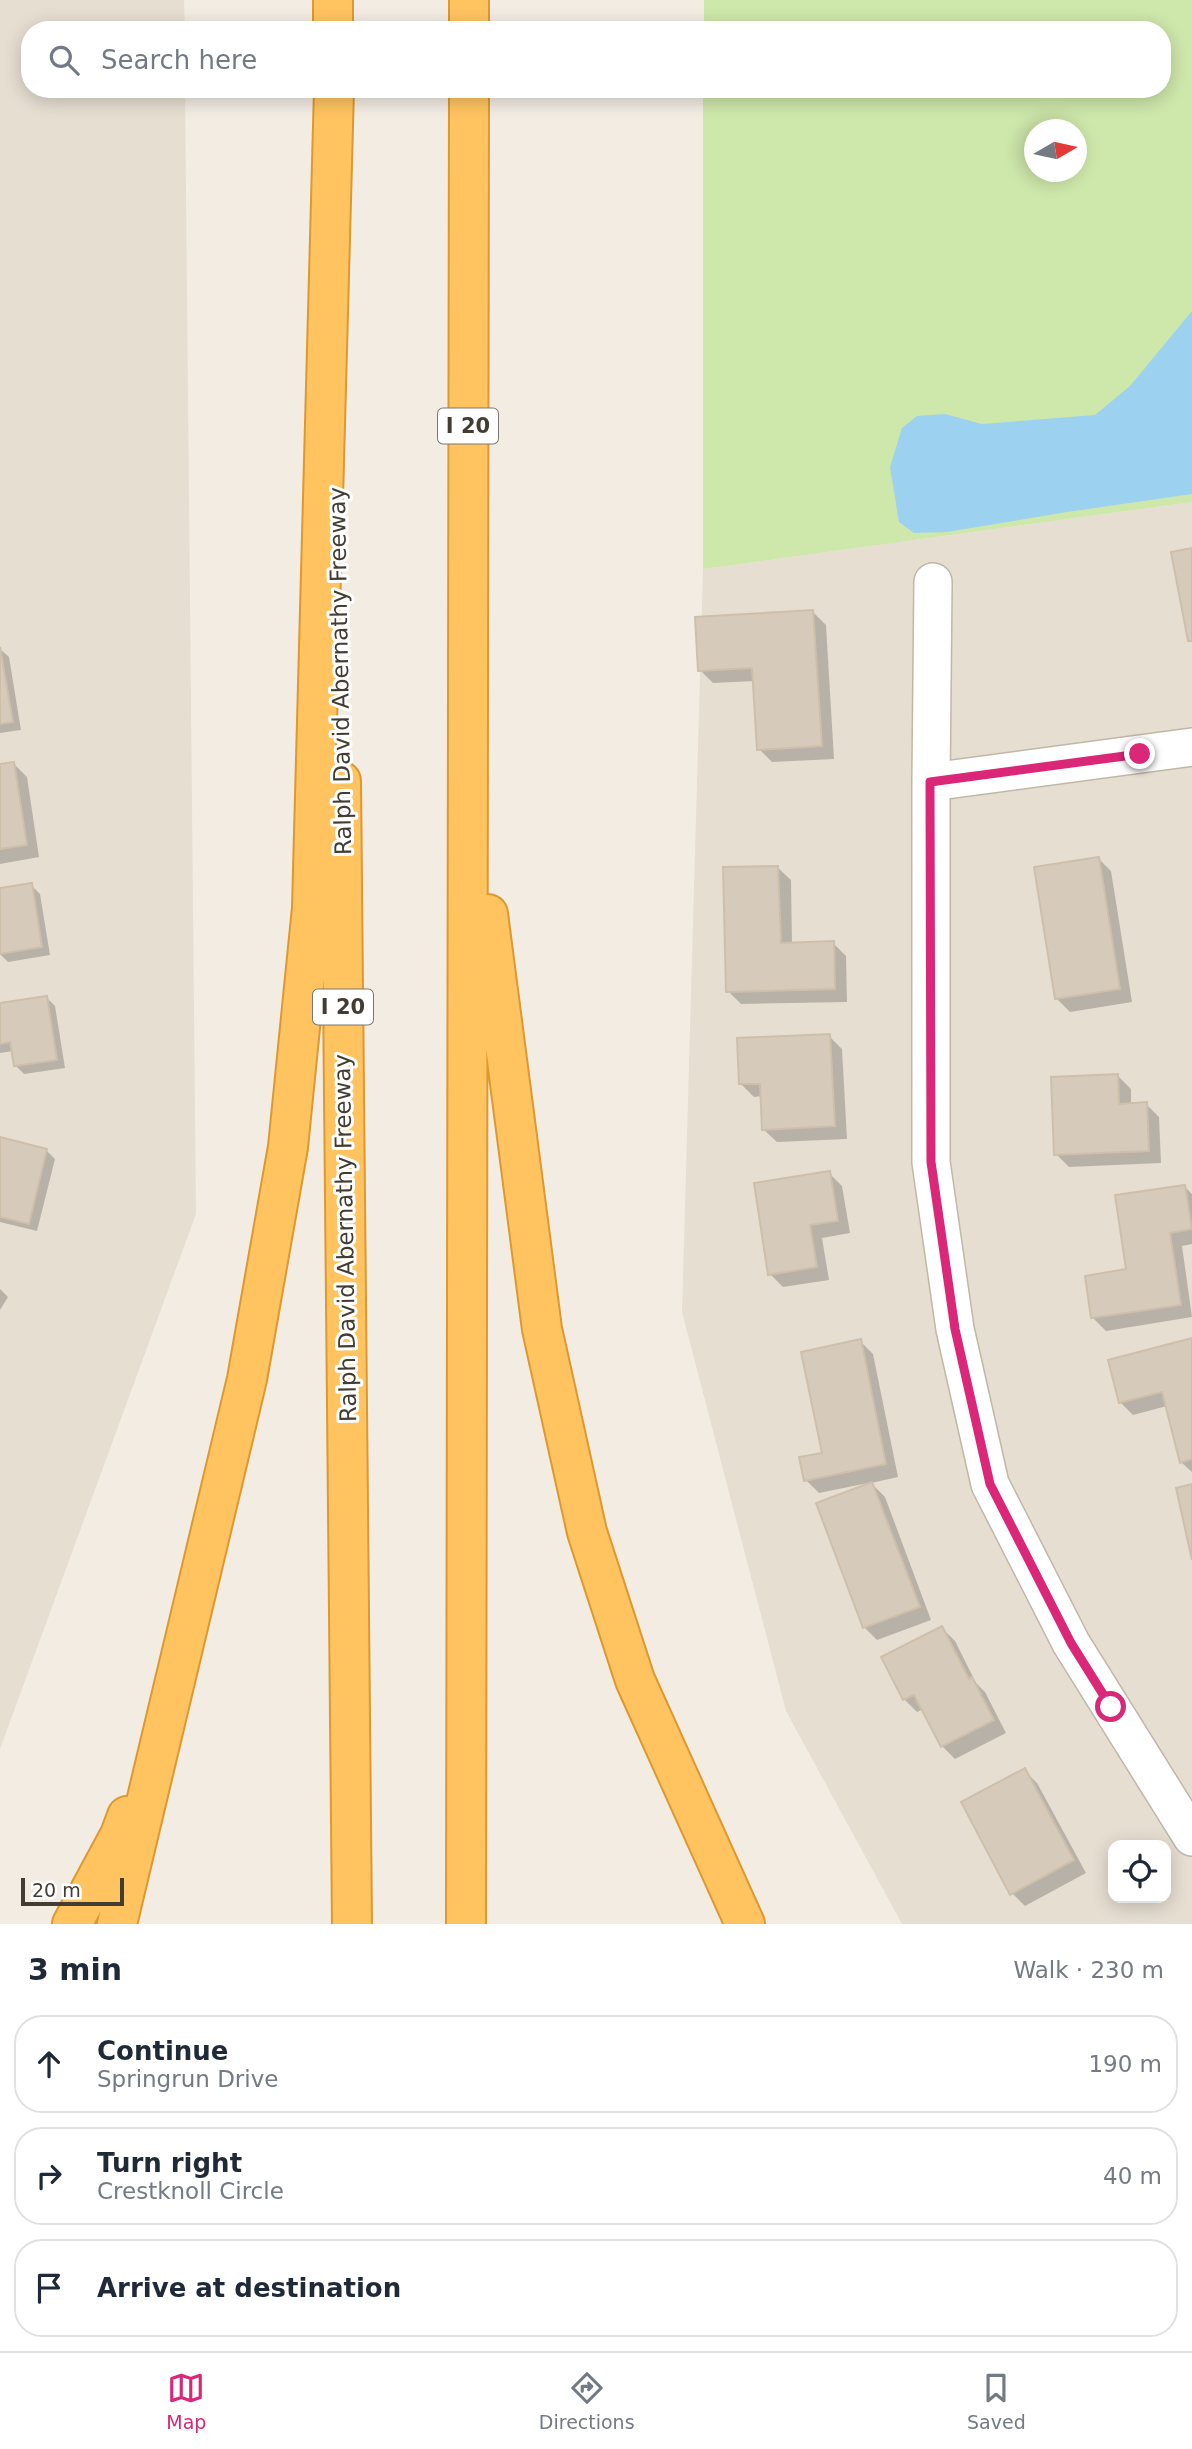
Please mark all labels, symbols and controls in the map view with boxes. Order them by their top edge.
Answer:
search box [21,21,1171,98]
icon: search [45,41,83,79]
text: Search here [101,45,257,75]
north arrow [1024,119,1087,182]
road number: I 20 [438,408,498,444]
street label: Ralph David Abernathy Freeway [324,487,356,855]
route end [1124,738,1155,769]
road number: I 20 [313,990,373,1024]
street label: Ralph David Abernathy Freeway [329,1054,361,1422]
route start [1095,1691,1126,1722]
map controls [1108,1840,1171,1903]
button: locate [1108,1840,1171,1903]
scale bar [21,1875,124,1907]
text: 20 m [32,1879,81,1901]
text: 3 min [28,1952,122,1987]
text: Walk · 230 m [1013,1957,1164,1983]
text: Continue [97,2036,228,2066]
icon: ahead [30,2045,68,2083]
text: 190 m [1088,2051,1162,2077]
text: Springrun Drive [97,2066,278,2092]
text: Turn right [97,2148,242,2178]
icon: right [30,2157,68,2195]
text: 40 m [1103,2163,1162,2189]
text: Crestknoll Circle [97,2178,284,2204]
icon: arrive [30,2269,68,2307]
text: Arrive at destination [97,2273,401,2303]
tab: Map [166,2369,206,2433]
tab: Directions [539,2369,635,2433]
tab: Saved [967,2369,1026,2433]

